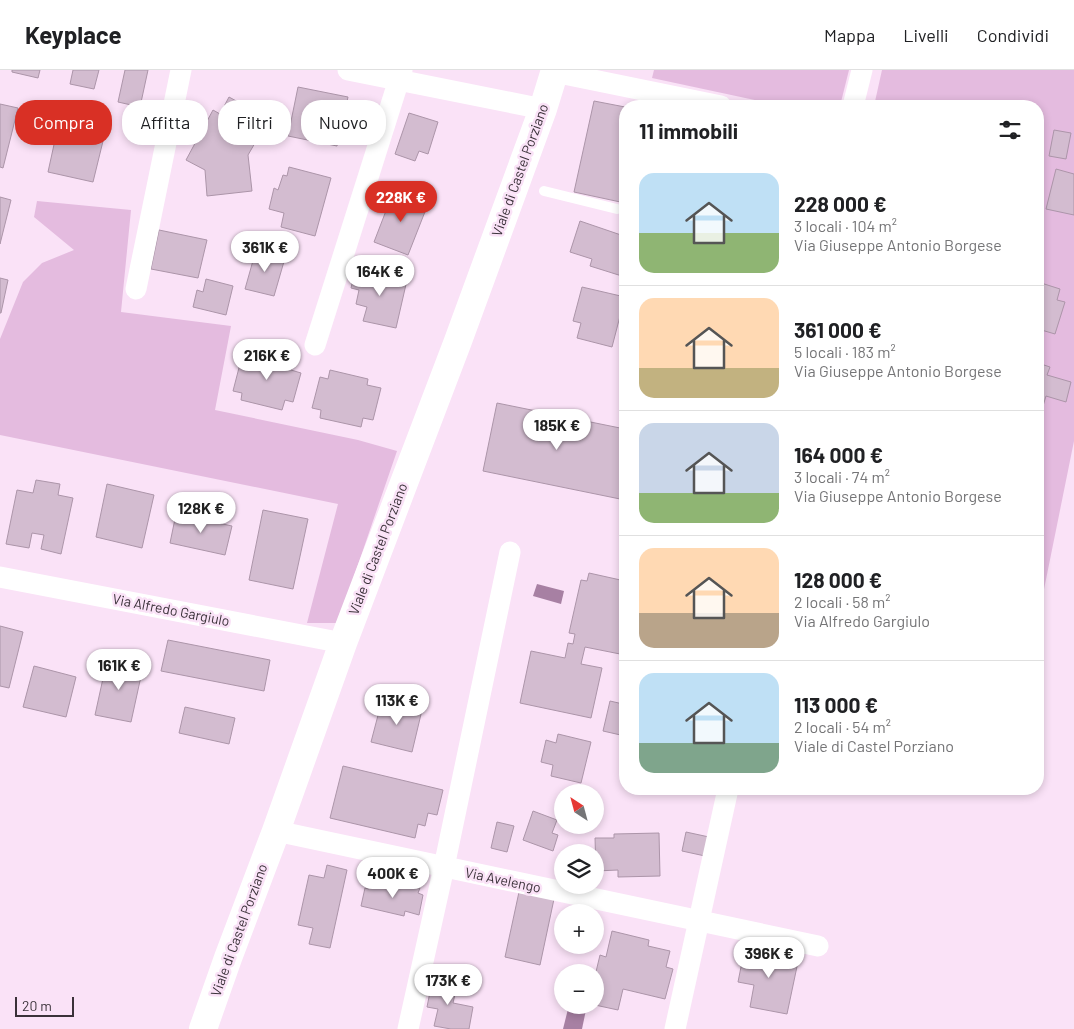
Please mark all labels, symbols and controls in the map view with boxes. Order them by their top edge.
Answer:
text: Keyplace [25,20,122,49]
text: Mappa [824,24,875,46]
text: Livelli [903,24,949,46]
text: Condividi [977,24,1049,46]
chip: Compra [15,100,112,145]
chip: Affitta [122,100,208,145]
chip: Filtri [218,100,291,145]
chip: Nuovo [301,100,386,145]
street label: Viale di Castel Porziano [488,101,551,238]
icon: filters [996,116,1024,144]
text: 11 immobili [639,118,738,143]
pin: 228K € [360,180,442,223]
text: 228K € [376,187,426,206]
text: 228 000 € [794,191,887,216]
icon: home [679,193,739,253]
text: 3 locali · 104 m² [794,216,897,235]
pin: 361K € [224,230,306,273]
text: Via Giuseppe Antonio Borgese [794,235,1002,254]
text: 361K € [242,237,288,256]
pin: 164K € [339,254,421,297]
text: 164K € [356,261,404,280]
text: 361 000 € [794,317,882,342]
icon: home [679,318,739,378]
pin: 216K € [226,338,308,381]
text: 5 locali · 183 m² [794,342,896,361]
text: 216K € [244,345,290,364]
text: Via Giuseppe Antonio Borgese [794,361,1002,380]
pin: 185K € [516,408,598,451]
text: 185K € [534,415,580,434]
text: 164 000 € [794,442,883,467]
icon: home [679,443,739,503]
text: 3 locali · 74 m² [794,467,890,486]
street label: Viale di Castel Porziano [345,480,411,617]
text: Via Giuseppe Antonio Borgese [794,486,1002,505]
pin: 128K € [160,492,242,534]
text: 128K € [178,498,224,517]
text: 128 000 € [794,567,882,592]
icon: home [679,568,739,628]
street label: Via Alfredo Gargiulo [111,590,231,629]
text: 2 locali · 58 m² [794,592,890,611]
text: Via Alfredo Gargiulo [794,611,930,630]
pin: 161K € [78,648,160,691]
text: 161K € [97,655,141,674]
pin: 113K € [356,684,438,726]
text: 113K € [375,690,419,709]
text: 113 000 € [794,692,878,717]
icon: home [679,693,739,753]
text: 2 locali · 54 m² [794,717,891,736]
text: Viale di Castel Porziano [794,736,954,755]
north arrow [554,784,604,834]
map controls [554,784,604,1014]
button: layers [554,844,604,894]
pin: 400K € [352,856,434,899]
street label: Viale di Castel Porziano [207,861,270,998]
text: 400K € [367,863,419,882]
street label: Via Avelengo [464,863,543,896]
button: + [554,904,604,954]
pin: 396K € [728,936,810,979]
text: 396K € [744,943,794,962]
pin: 173K € [407,964,489,1006]
button: − [554,964,604,1014]
text: 173K € [425,970,471,989]
scale bar [15,994,74,1017]
text: 20 m [22,997,52,1014]

